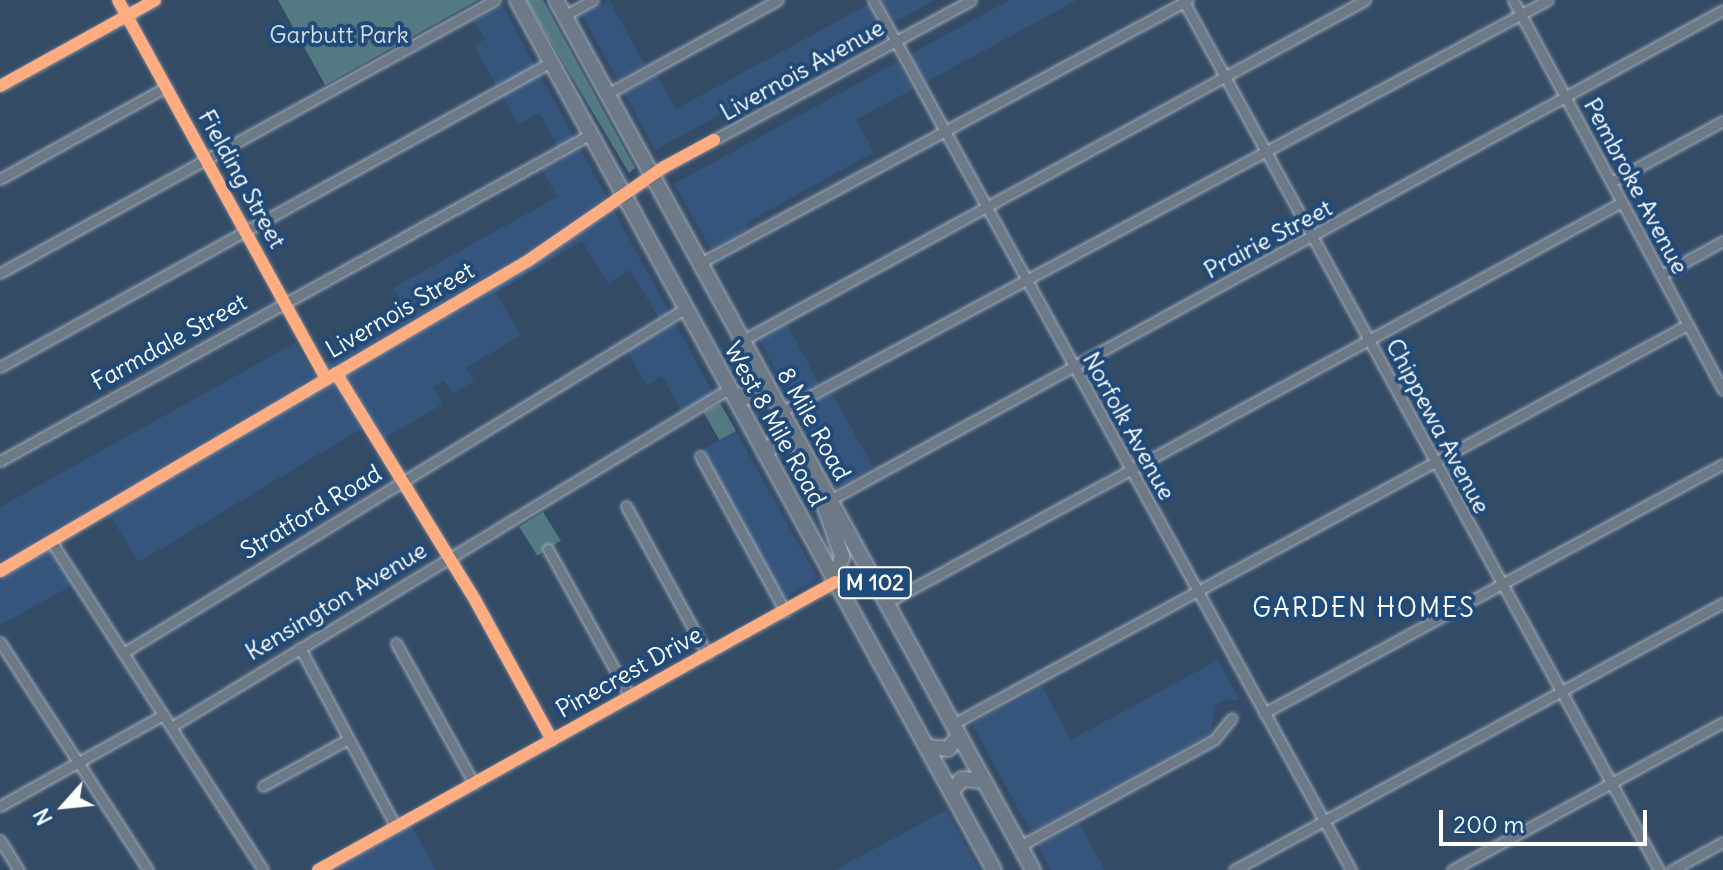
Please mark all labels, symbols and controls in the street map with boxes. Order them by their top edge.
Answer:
street label: Livernois Avenue [715,13,889,127]
park label: Garbutt Park [269,21,409,49]
street label: Pembroke Avenue [1578,93,1694,279]
street label: Fielding Street [192,105,292,253]
street label: Prairie Street [1199,193,1337,285]
street label: Livernois Street [321,256,479,364]
street label: Farmdale Street [86,287,252,397]
street label: Chippewa Avenue [1380,334,1496,518]
street label: West 8 Mile Road [718,337,832,511]
street label: Norfolk Avenue [1077,347,1181,505]
street label: 8 Mile Road [771,363,857,485]
street label: Stratford Road [235,459,387,565]
street label: Kensington Avenue [240,536,432,666]
road number: M 102 [837,565,913,601]
district label: GARDEN HOMES [1252,592,1476,624]
street label: Pinecrest Drive [551,620,707,724]
north arrow [24,766,104,846]
scale bar [1443,794,1651,844]
text: N [27,804,59,830]
text: 200 m [1453,809,1525,839]

